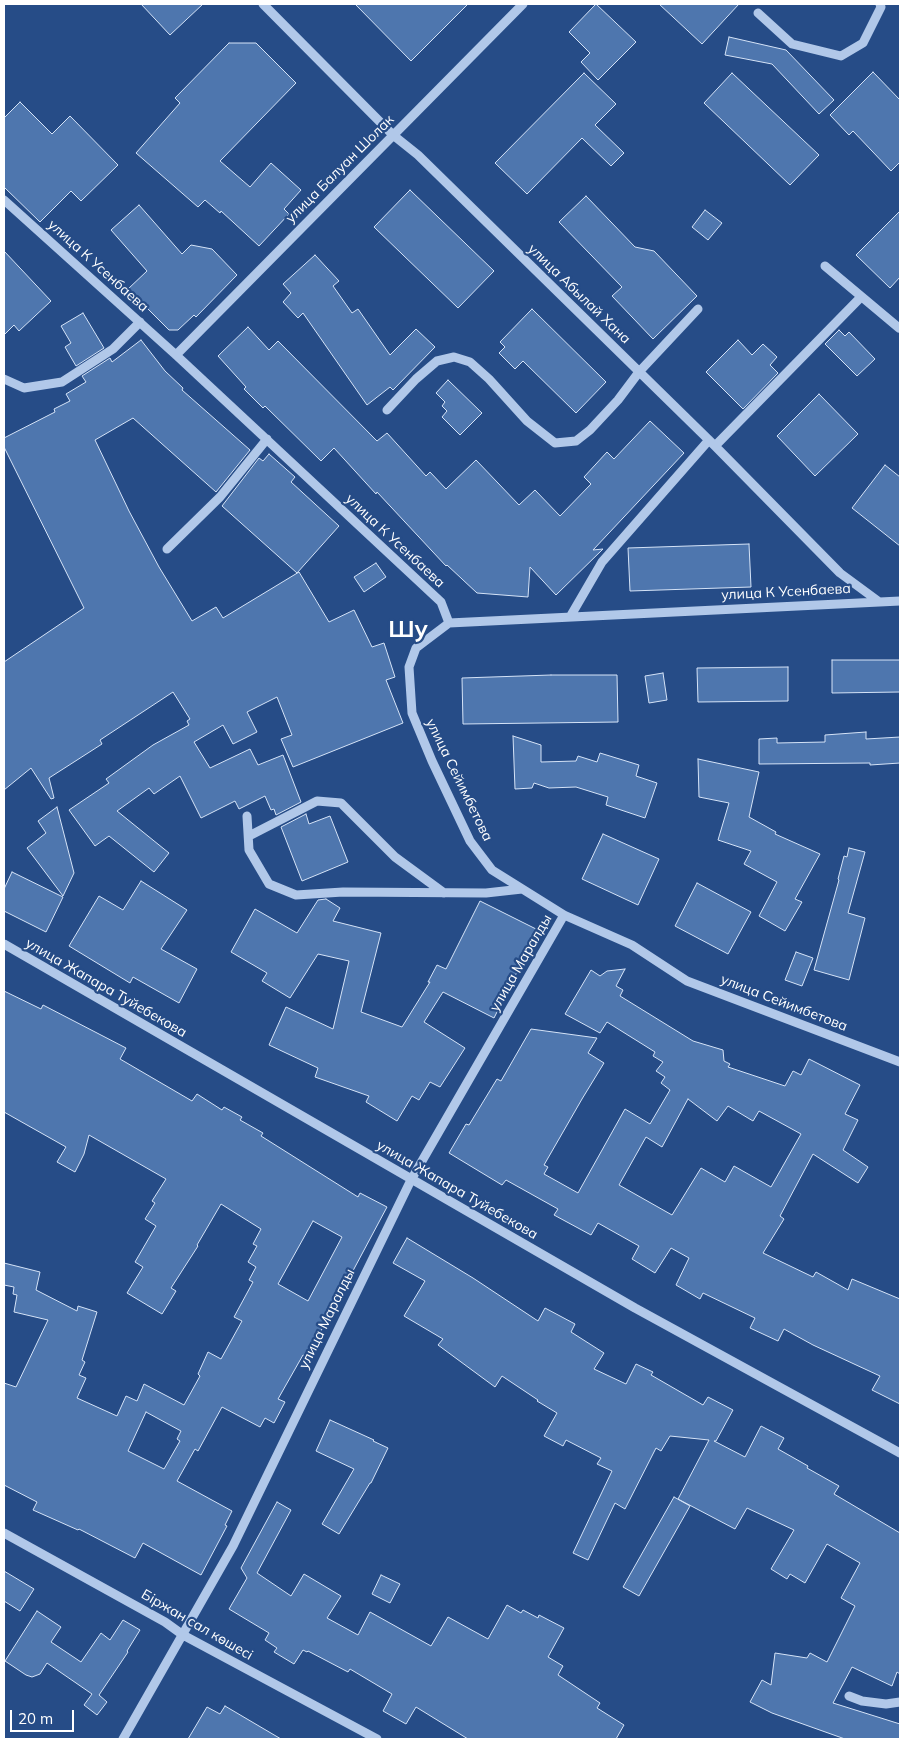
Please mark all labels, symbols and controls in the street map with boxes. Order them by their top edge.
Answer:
street label: улица Балуан Шолак [282,111,398,227]
street label: улица К Усенбаева [44,216,152,316]
street label: улица Абылай Хана [524,241,634,347]
street label: улица К Усенбаева [342,491,448,591]
street label: улица К Усенбаева [721,580,851,604]
district label: Шу [388,616,428,644]
street label: улица Сейимбетова [422,716,496,844]
street label: улица Маралды [486,912,556,1014]
street label: улица Жапара Туйебекова [22,935,190,1041]
street label: улица Сейимбетова [718,971,850,1035]
street label: улица Жапара Туйебекова [373,1137,541,1243]
street label: улица Маралды [296,1266,358,1372]
street label: Біржан сал көшесі [138,1586,256,1664]
scale bar [12,1700,76,1732]
text: 20 m [18,1709,53,1728]

